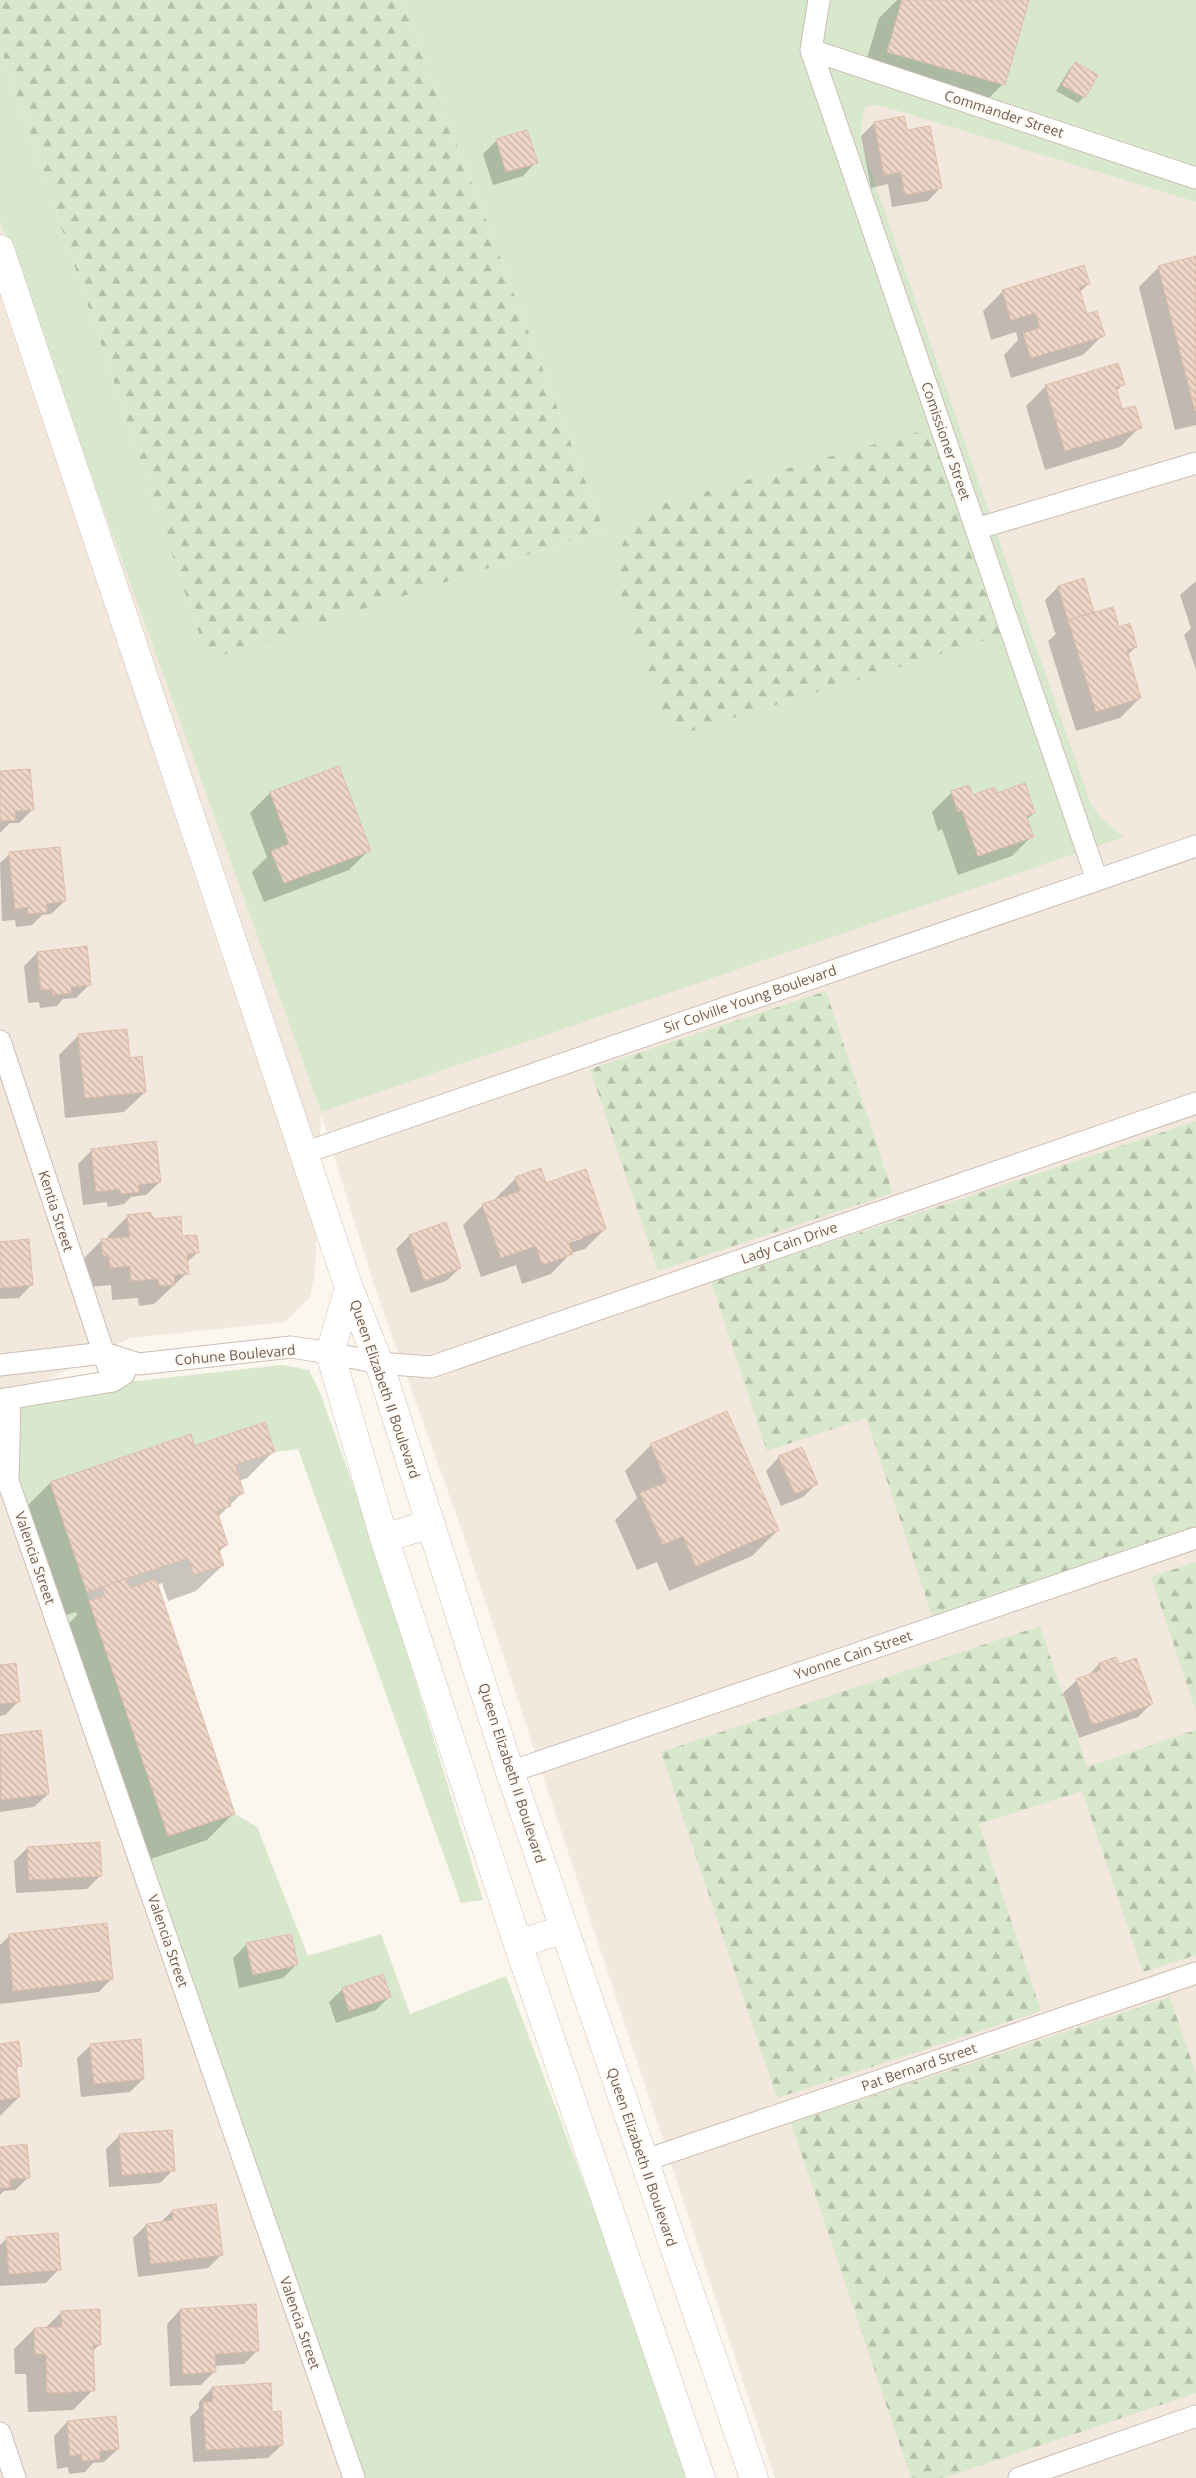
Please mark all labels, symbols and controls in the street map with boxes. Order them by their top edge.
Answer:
street label: Commander Street [942,85,1066,142]
street label: Comissioner Street [917,379,976,503]
street label: Sir Colville Young Boulevard [661,960,839,1037]
street label: Kentia Street [34,1168,79,1254]
street label: Lady Cain Drive [738,1217,840,1268]
street label: Queen Elizabeth II Boulevard [346,1297,425,1481]
street label: Cohune Boulevard [174,1340,296,1369]
street label: Valencia Street [11,1509,60,1607]
street label: Yvonne Cain Street [791,1625,914,1684]
street label: Queen Elizabeth II Boulevard [474,1680,551,1865]
street label: Valencia Street [144,1892,193,1990]
street label: Pat Bernard Street [859,2038,979,2095]
street label: Queen Elizabeth II Boulevard [603,2065,682,2249]
street label: Valencia Street [276,2274,325,2372]

